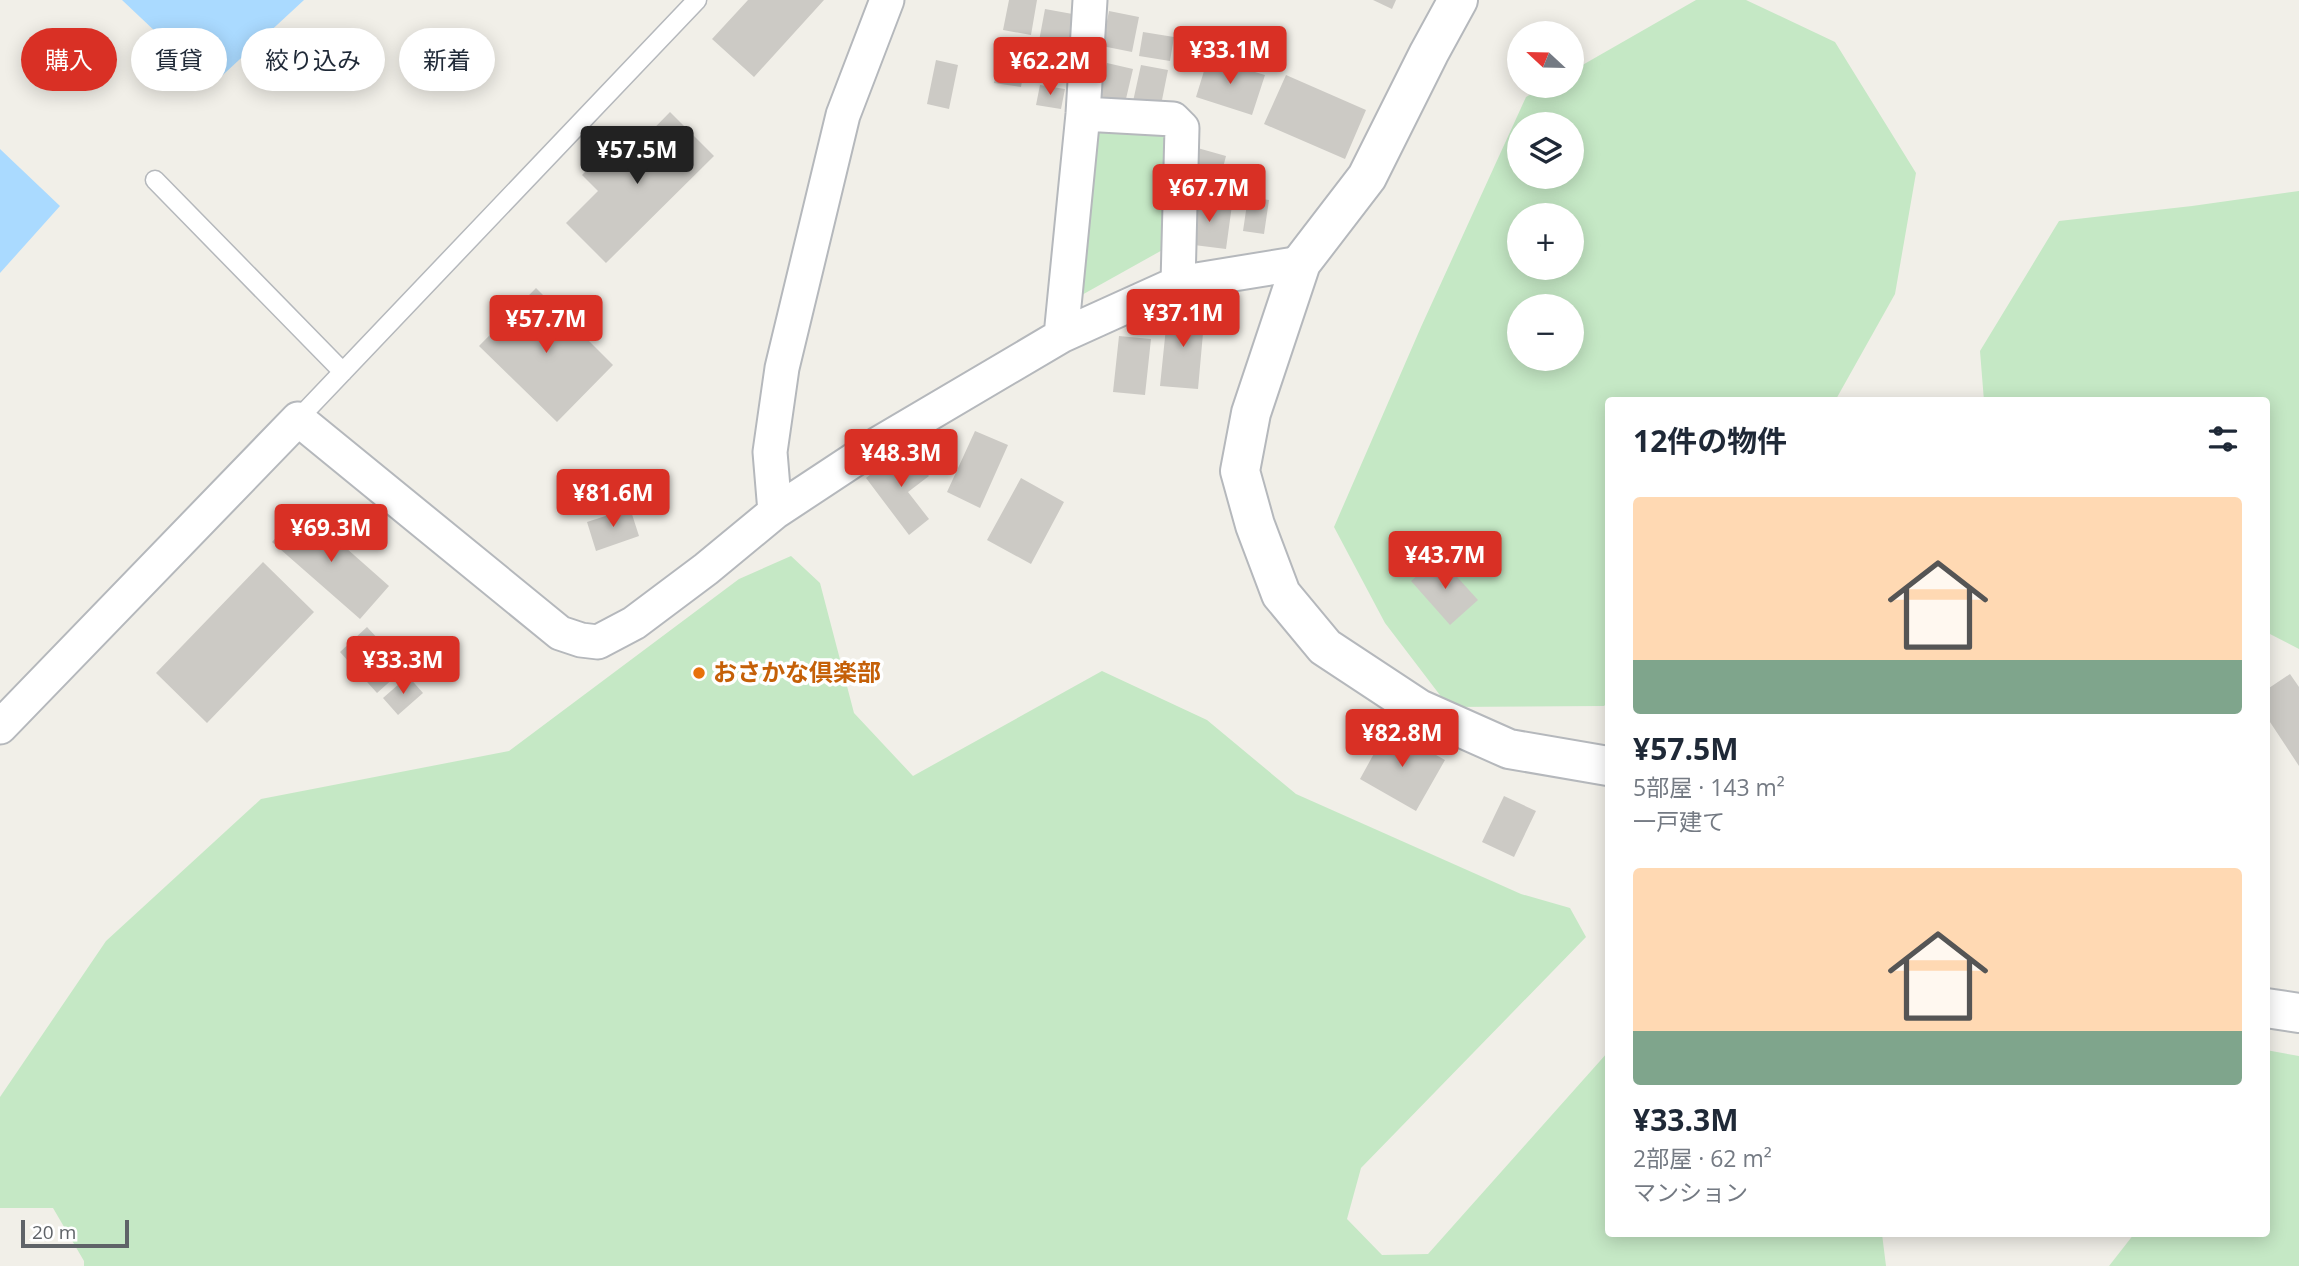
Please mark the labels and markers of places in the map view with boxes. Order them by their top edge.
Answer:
pin: ¥33.1M [1173,27,1287,86]
pin: ¥62.2M [993,38,1107,97]
pin: ¥57.5M [580,127,694,186]
pin: ¥67.7M [1152,164,1266,224]
pin: ¥37.1M [1126,290,1240,349]
pin: ¥57.7M [489,296,603,355]
pin: ¥48.3M [844,430,958,489]
pin: ¥81.6M [556,470,670,529]
pin: ¥69.3M [274,504,388,564]
pin: ¥43.7M [1388,532,1502,591]
pin: ¥33.3M [346,636,460,696]
place label: おさかな倶楽部 [713,655,881,688]
marker: おさかな倶楽部 [691,665,707,681]
pin: ¥82.8M [1345,710,1459,769]

